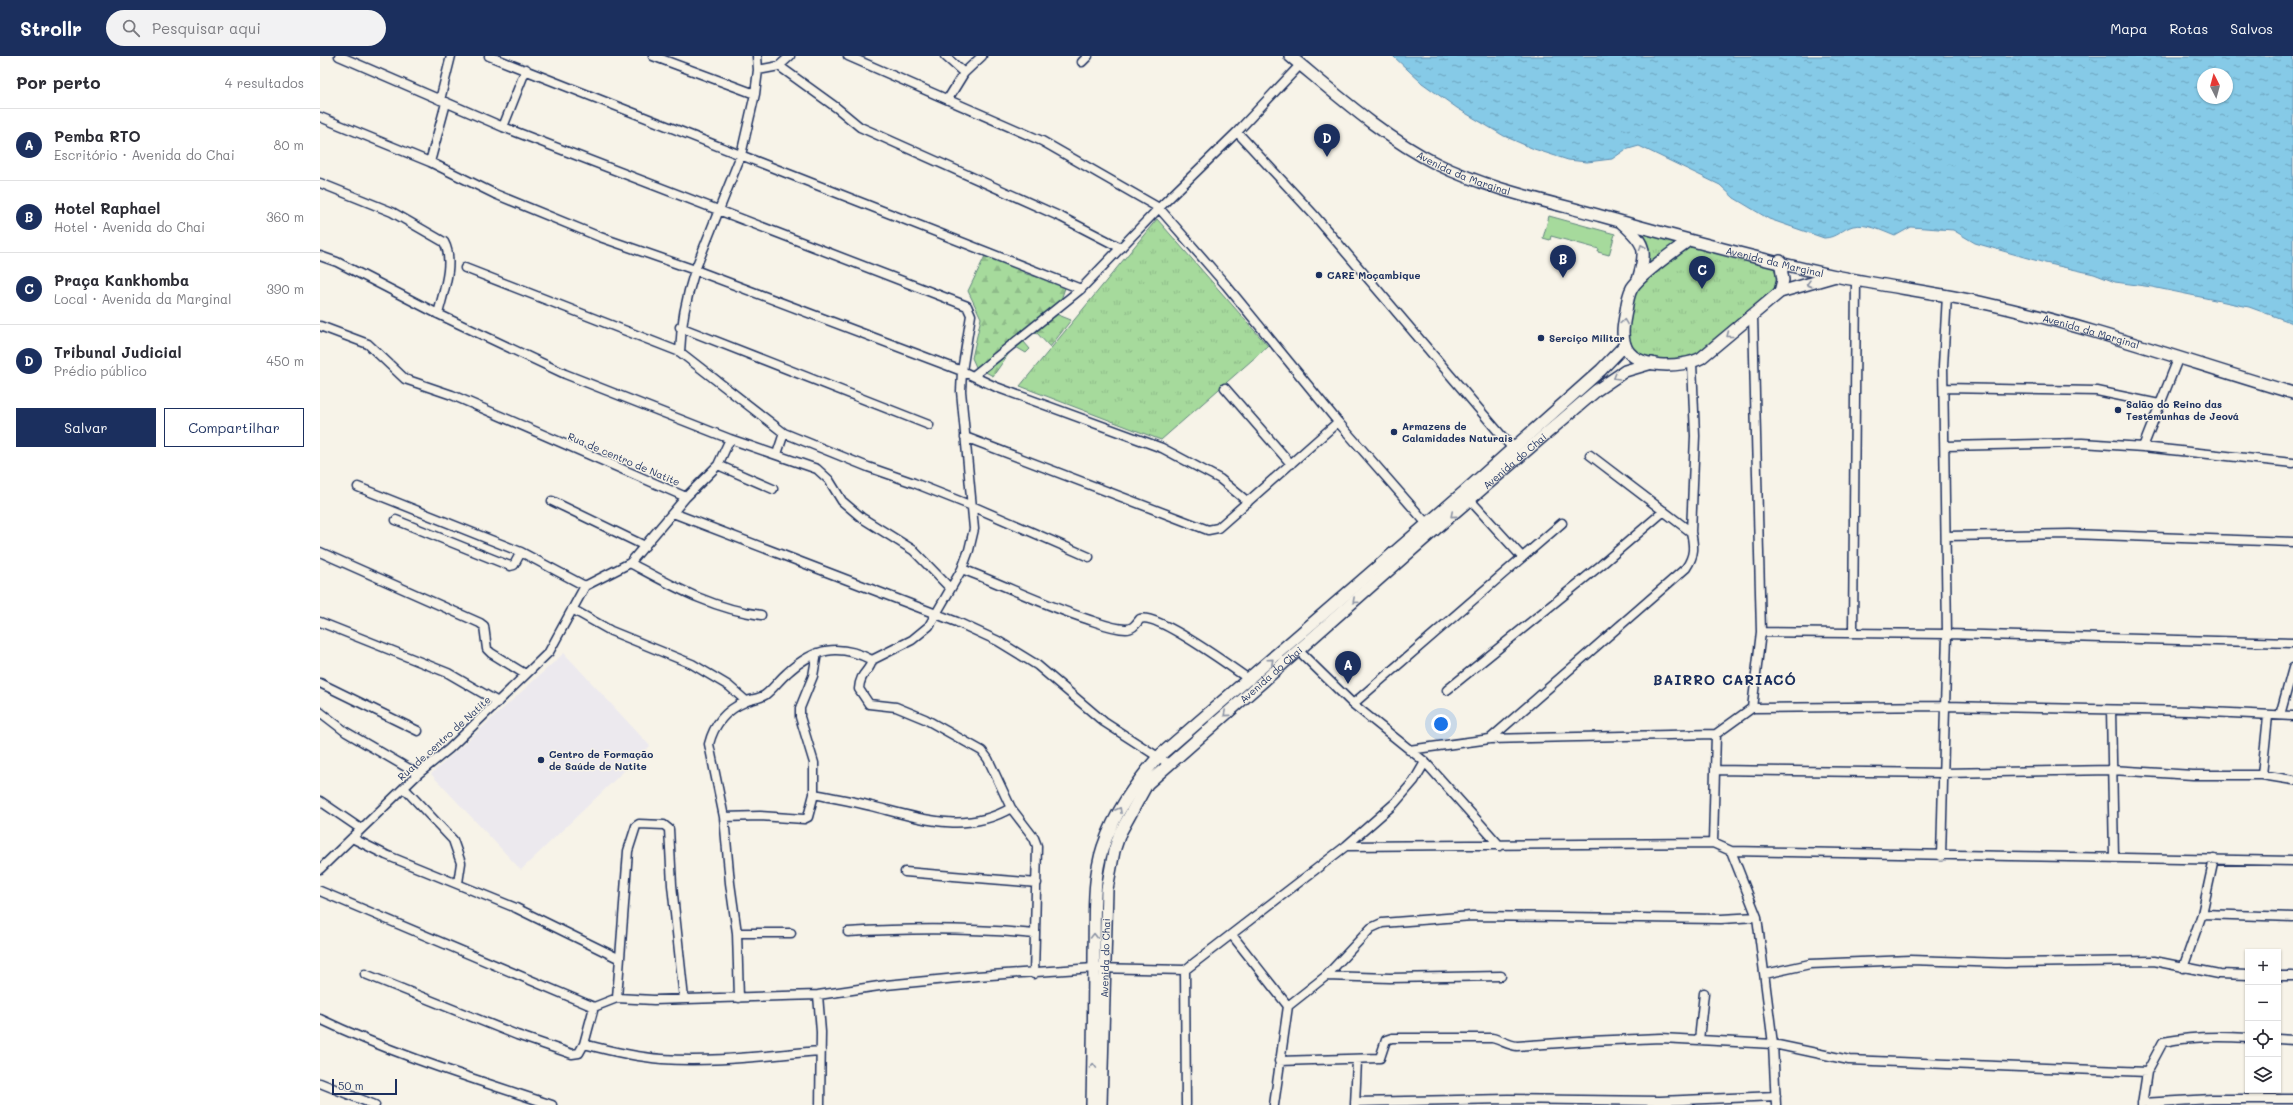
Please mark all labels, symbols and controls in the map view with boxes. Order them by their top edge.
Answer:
search box [106,10,386,46]
text: Strollr [20,16,82,41]
icon: search [120,17,142,39]
text: Pesquisar aqui [152,18,261,38]
text: Mapa [2110,19,2147,38]
text: Rotas [2169,19,2208,38]
text: Salvos [2230,19,2273,38]
north arrow [2197,68,2233,104]
text: Por perto [16,71,100,93]
text: 4 resultados [225,74,304,91]
pin: D [1314,124,1340,157]
text: Pemba RTO [54,126,141,146]
text: A [24,136,34,153]
text: 80 m [274,136,304,153]
text: Escritório · Avenida do Chai [54,146,235,163]
street label: Avenida da Marginal [1414,148,1512,198]
text: Hotel Raphael [54,198,160,218]
text: B [25,208,33,225]
text: 360 m [266,208,304,225]
text: Hotel · Avenida do Chai [54,218,205,235]
street label: Avenida da Marginal [1725,243,1825,280]
one-way arrow [1638,244,1646,251]
pin: B [1550,245,1576,278]
pin: C [1689,256,1715,289]
place label: CARE Moçambique [1327,268,1420,282]
text: Praça Kankhomba [54,270,189,290]
marker: CARE Moçambique [1314,270,1324,280]
one-way arrow [1805,279,1812,288]
text: C [24,280,34,297]
text: 390 m [266,280,304,297]
text: Local · Avenida da Marginal [54,290,231,307]
street label: Avenida da Marginal [2041,311,2141,352]
one-way arrow [1619,319,1628,325]
one-way arrow [1726,330,1733,337]
place label: Serciço Militar [1549,331,1625,345]
marker: Serciço Militar [1536,333,1546,343]
text: Tribunal Judicial [54,342,182,362]
text: D [24,352,34,369]
text: 450 m [266,352,304,369]
text: Prédio público [54,362,147,379]
one-way arrow [1613,372,1620,379]
place label: Salão do Reino das Testemunhas de Jeová [2126,397,2239,423]
marker: Salão do Reino das Testemunhas de Jeová [2113,405,2123,415]
button: Salvar [16,408,156,447]
button: Compartilhar [164,408,304,447]
place label: Armazens de Calamidades Naturais [1402,419,1513,445]
marker: Armazens de Calamidades Naturais [1389,427,1399,437]
street label: Rua de centro de Natite [566,429,682,489]
street label: Avenida do Chai [1480,430,1549,492]
one-way arrow [1450,510,1457,517]
one-way arrow [1353,596,1360,603]
street label: Avenida do Chai [1237,643,1305,706]
pin: A [1335,651,1361,684]
one-way arrow [1266,658,1274,666]
district label: BAIRRO CARIACÓ [1653,670,1797,689]
street label: Rua de centro de Natite [395,692,493,784]
one-way arrow [1223,710,1231,717]
your location [1431,714,1451,734]
place label: Centro de Formação de Saúde de Natite [549,747,653,773]
marker: Centro de Formação de Saúde de Natite [536,755,546,765]
one-way arrow [1115,807,1122,814]
street label: Avenida do Chai [1097,918,1113,998]
one-way arrow [1090,933,1099,939]
map controls [2245,949,2281,1093]
button: + [2245,949,2281,985]
button: − [2245,985,2281,1021]
button: locate [2245,1021,2281,1057]
button: layers [2245,1057,2281,1093]
one-way arrow [1089,1063,1097,1069]
scale bar [332,1077,397,1096]
text: 50 m [338,1078,364,1093]

